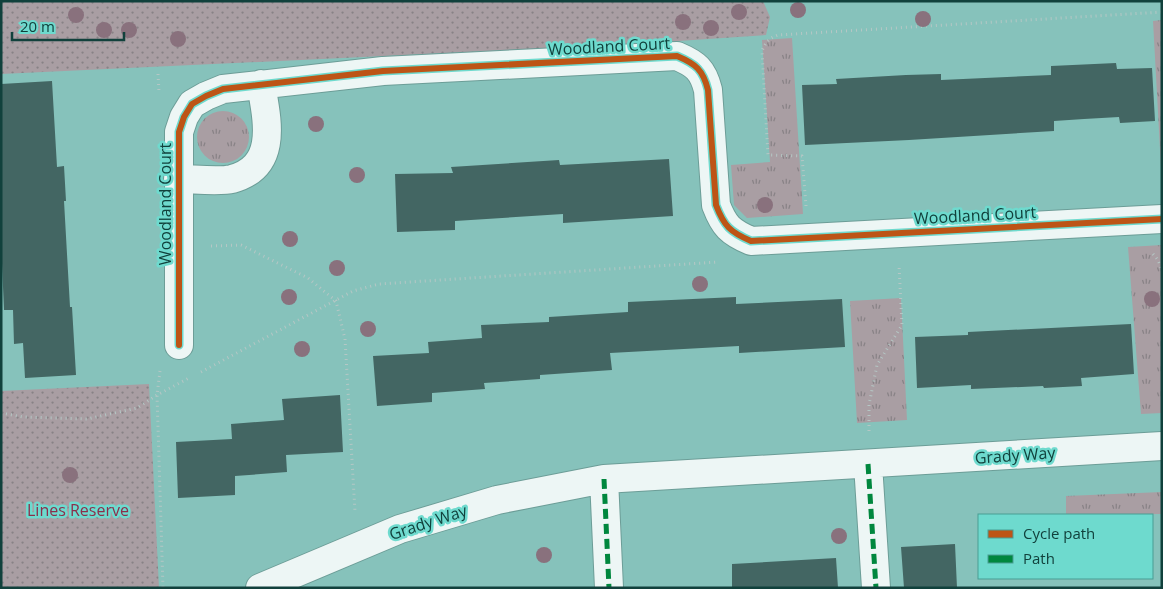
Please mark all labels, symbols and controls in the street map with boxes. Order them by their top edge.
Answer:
scale bar [12,10,125,42]
text: 20 m [20,16,55,36]
street label: Woodland Court [547,32,671,60]
street label: Woodland Court [154,143,176,265]
street label: Woodland Court [913,201,1037,229]
street label: Grady Way [974,441,1057,469]
park label: Lines Reserve [27,499,129,521]
street label: Grady Way [386,499,471,545]
legend [978,514,1153,579]
text: Cycle path [1023,523,1095,543]
text: Path [1023,548,1055,568]

